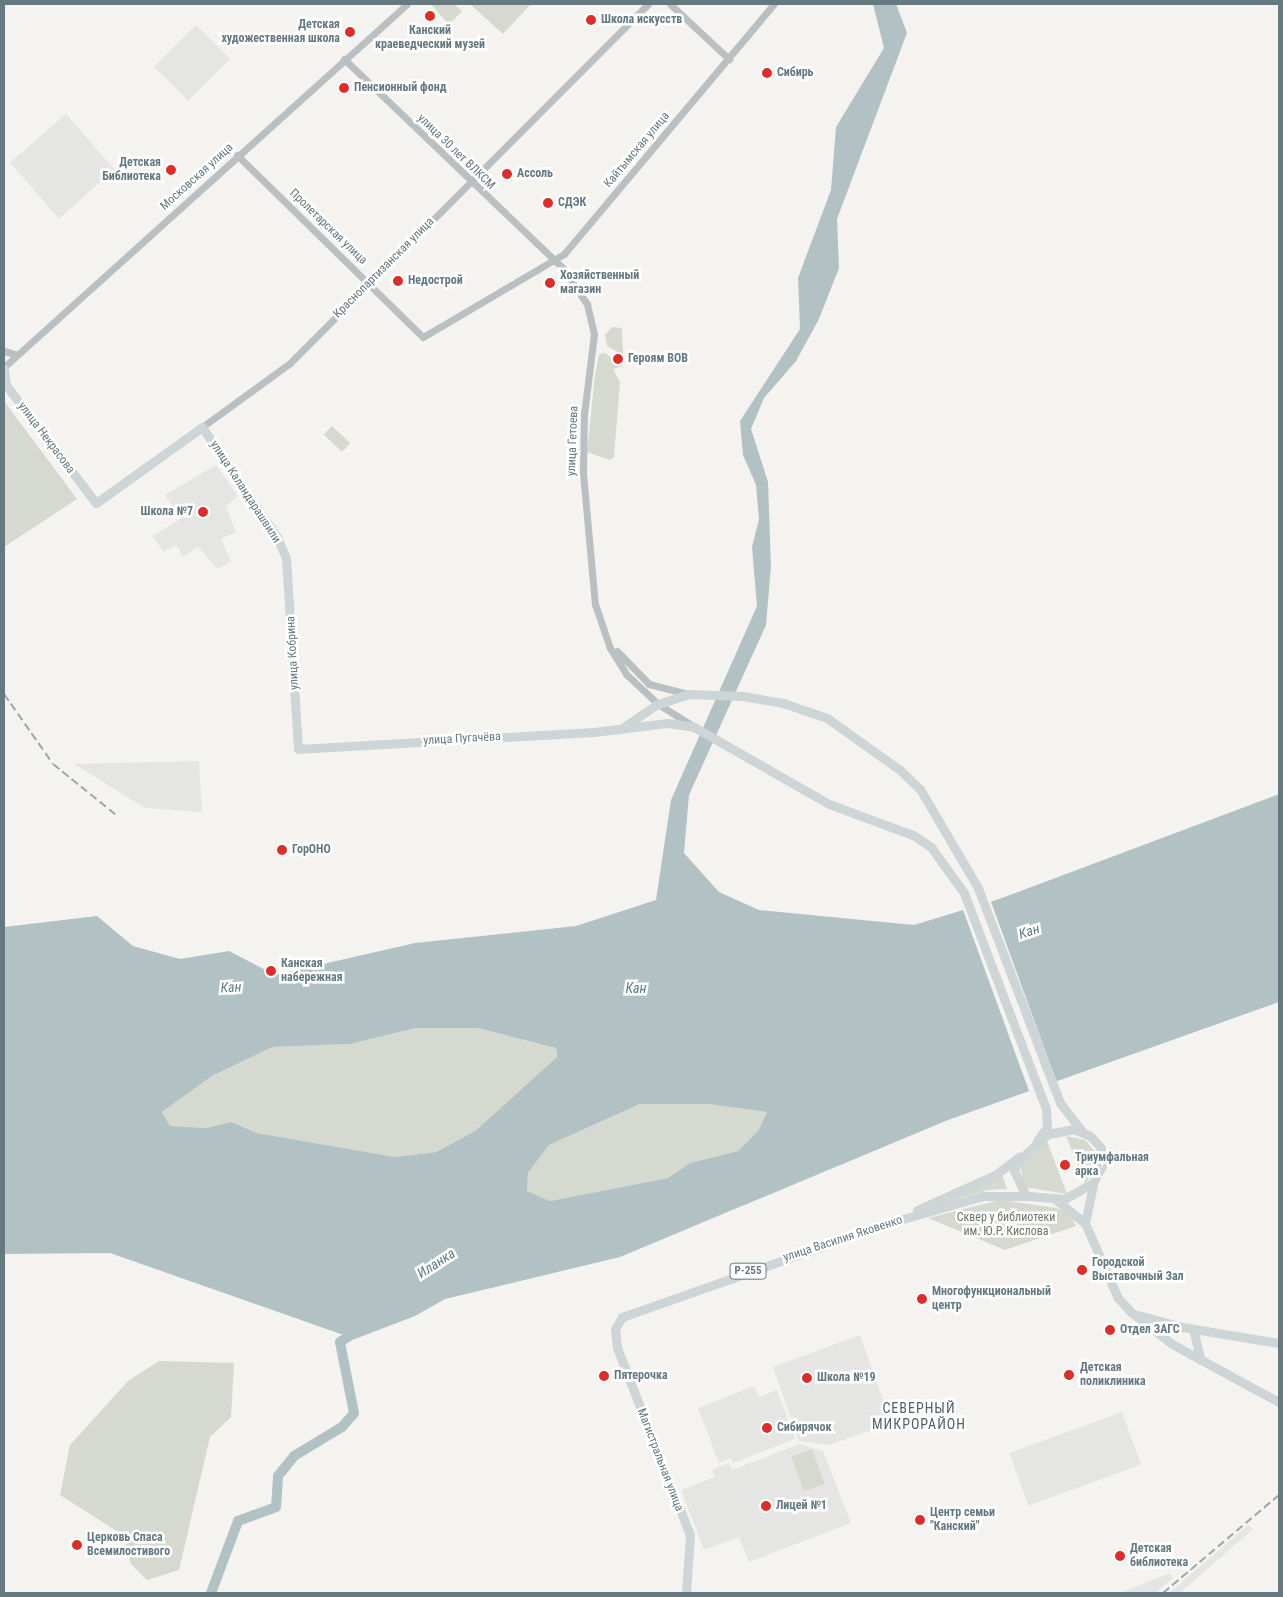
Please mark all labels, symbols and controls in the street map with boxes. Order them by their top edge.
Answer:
marker: Канский краеведческий музей [424,10,436,22]
place label: Школа искусств [601,13,682,27]
marker: Школа искусств [585,14,597,26]
place label: Детская художественная школа [221,18,340,46]
place label: Канский краеведческий музей [375,24,485,52]
marker: Детская художественная школа [344,26,356,38]
place label: Сибирь [777,66,814,80]
marker: Сибирь [761,67,773,79]
place label: Пенсионный фонд [354,81,446,95]
marker: Пенсионный фонд [338,82,350,94]
street label: Кайтымская улица [601,109,673,191]
street label: улица 30 лет ВЛКСМ [414,111,498,193]
street label: Московская улица [158,141,236,213]
place label: Детская Библиотека [102,156,161,184]
marker: Детская Библиотека [165,164,177,176]
place label: Ассоль [517,167,553,181]
marker: Ассоль [501,168,513,180]
street label: Пролетарская улица [286,186,370,268]
place label: СДЭК [558,196,586,210]
marker: СДЭК [542,197,554,209]
street label: Краснопартизанская улица [331,215,437,321]
place label: Хозяйственный магазин [560,269,639,297]
place label: Недострой [408,274,463,288]
marker: Недострой [392,275,404,287]
marker: Хозяйственный магазин [544,277,556,289]
place label: Героям ВОВ [628,352,688,366]
marker: Героям ВОВ [612,353,624,365]
street label: улица Некрасова [14,399,78,477]
street label: улица Гетоева [565,406,581,476]
street label: улица Каландарашвили [207,438,283,546]
place label: Школа №7 [140,505,193,519]
marker: Школа №7 [197,506,209,518]
street label: улица Кобрина [284,616,302,690]
street label: улица Пугачёва [423,730,501,748]
place label: ГорОНО [292,843,331,857]
marker: ГорОНО [276,844,288,856]
water label: Кан [1016,920,1042,942]
place label: Канская набережная [281,957,343,985]
marker: Канская набережная [265,965,277,977]
water label: Кан [220,978,242,996]
water label: Кан [625,980,647,996]
place label: Триумфальная арка [1075,1151,1149,1179]
marker: Триумфальная арка [1059,1159,1071,1171]
park label: Сквер у библиотеки им. Ю.Р. Кислова [957,1211,1055,1239]
street label: улица Василия Яковенко [782,1213,904,1265]
water label: Иланка [414,1245,458,1281]
place label: Городской Выставочный Зал [1092,1256,1184,1284]
road number: Р-255 [729,1262,767,1280]
marker: Городской Выставочный Зал [1076,1264,1088,1276]
place label: Многофункциональный центр [932,1285,1051,1313]
marker: Многофункциональный центр [916,1293,928,1305]
place label: Отдел ЗАГС [1120,1323,1180,1337]
marker: Отдел ЗАГС [1104,1324,1116,1336]
place label: Детская поликлиника [1080,1361,1146,1389]
marker: Детская поликлиника [1062,1368,1076,1382]
place label: Пятерочка [614,1369,668,1383]
marker: Пятерочка [598,1370,610,1382]
place label: Школа №19 [817,1371,876,1385]
marker: Школа №19 [801,1372,813,1384]
district label: СЕВЕРНЫЙ МИКРОРАЙОН [871,1400,967,1432]
street label: Магистральная улица [634,1407,686,1513]
place label: Сибирячок [777,1421,832,1435]
marker: Сибирячок [761,1422,773,1434]
place label: Лицей №1 [776,1499,827,1513]
marker: Лицей №1 [760,1500,772,1512]
place label: Центр семьи "Канский" [930,1506,995,1534]
marker: Центр семьи "Канский" [914,1514,926,1526]
place label: Церковь Спаса Всемилостивого [87,1531,170,1559]
marker: Церковь Спаса Всемилостивого [71,1539,83,1551]
place label: Детская библиотека [1130,1542,1188,1570]
marker: Детская библиотека [1114,1550,1126,1562]

